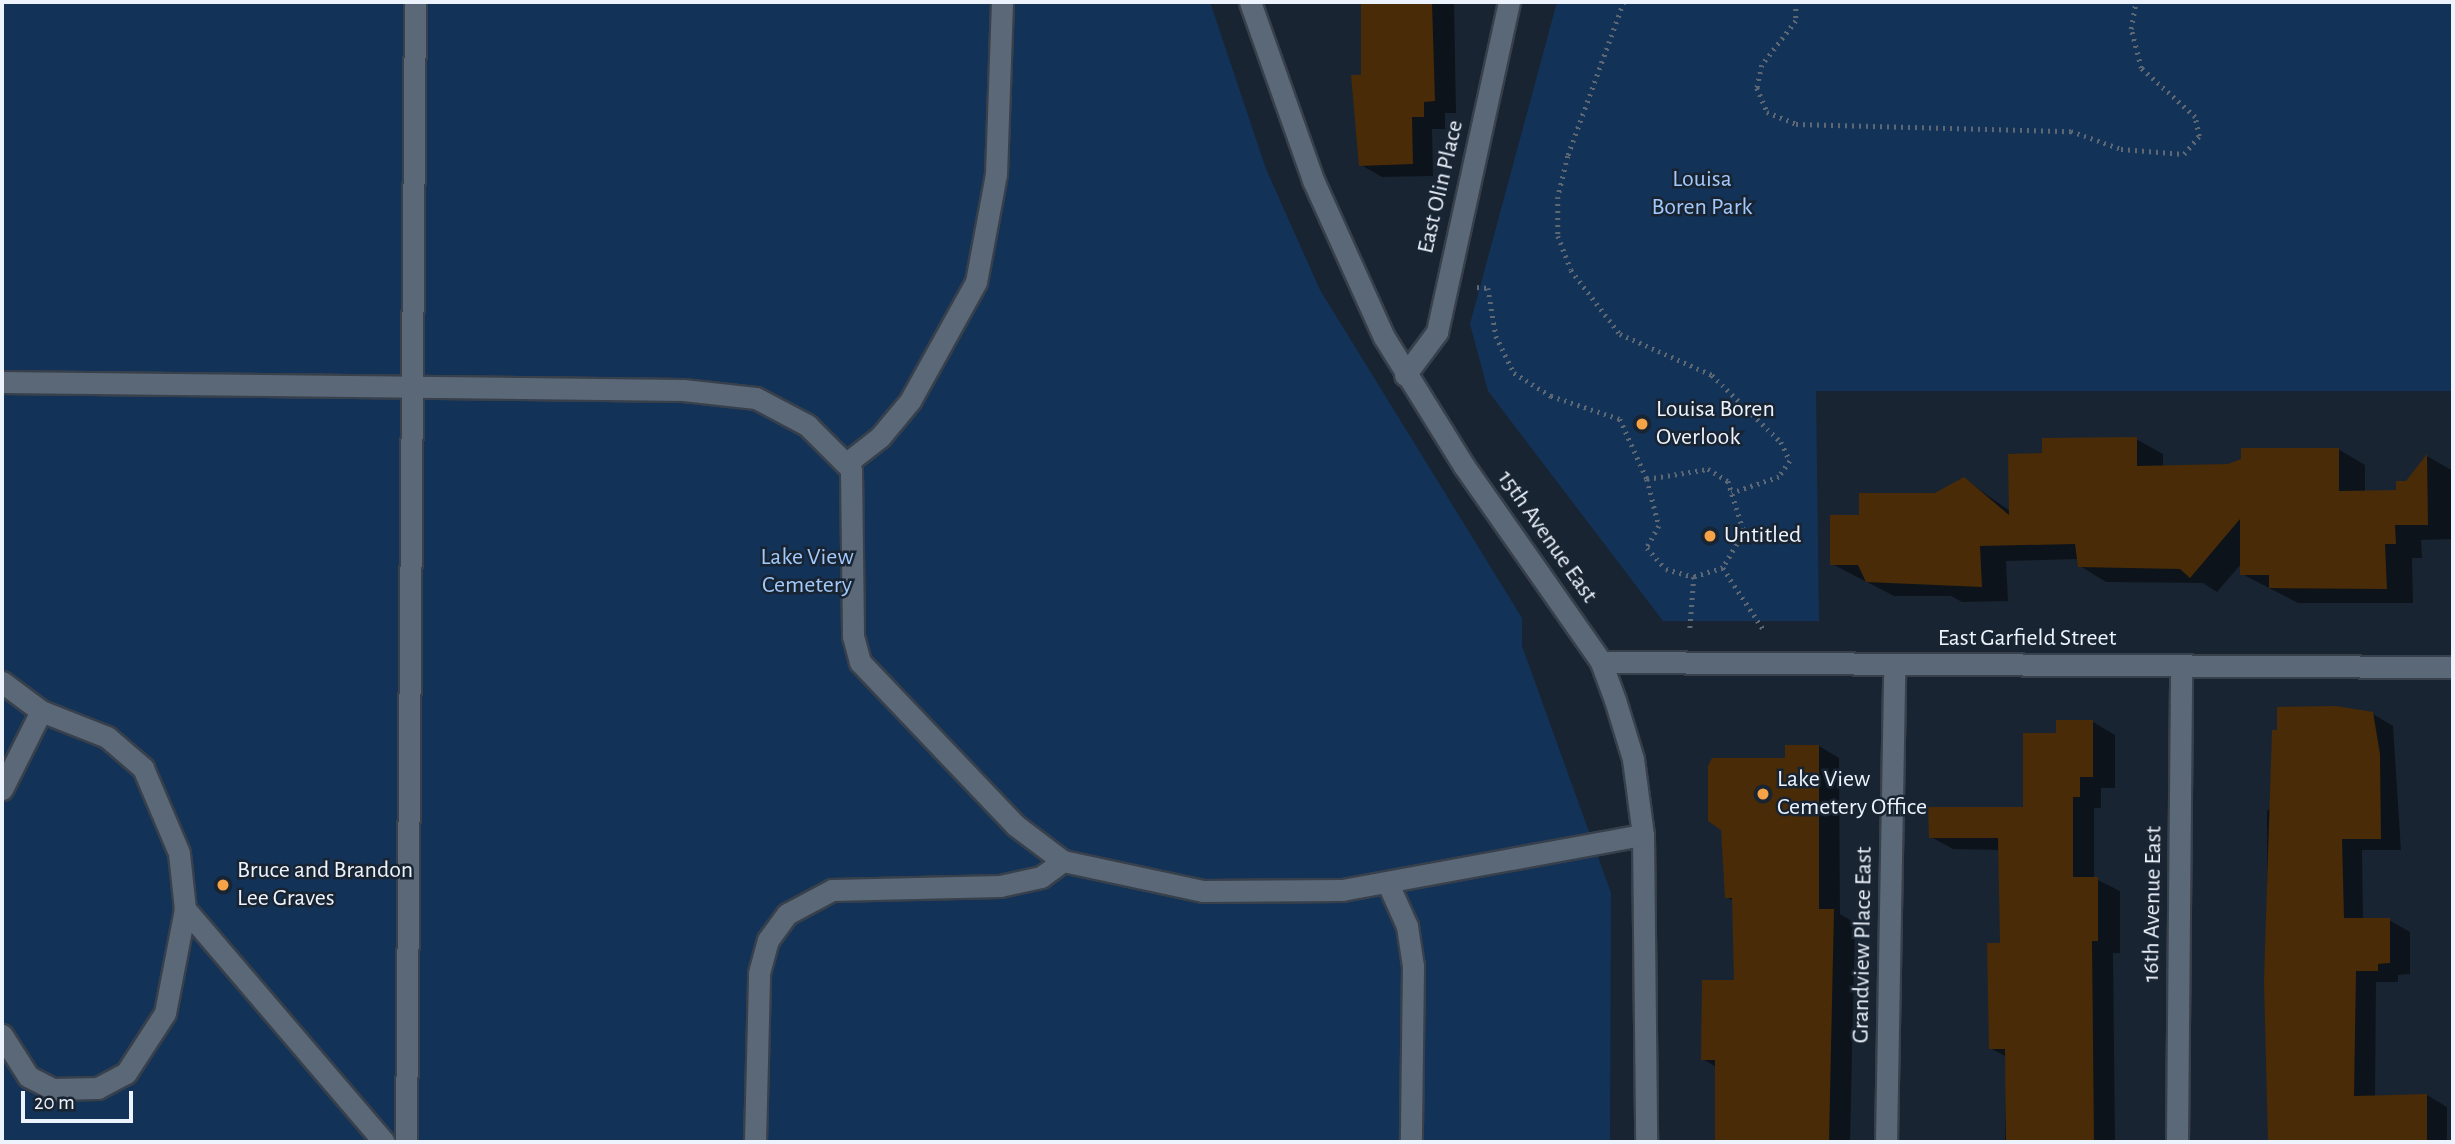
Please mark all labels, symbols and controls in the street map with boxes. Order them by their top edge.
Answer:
street label: East Olin Place [1412,118,1470,256]
park label: Louisa Boren Park [1652,166,1752,222]
place label: Louisa Boren Overlook [1656,396,1775,452]
marker: Louisa Boren Overlook [1634,416,1650,432]
street label: 15th Avenue East [1491,465,1603,609]
place label: Untitled [1724,522,1801,550]
marker: Untitled [1702,528,1718,544]
park label: Lake View Cemetery [760,544,854,600]
street label: East Garfield Street [1938,625,2116,653]
place label: Lake View Cemetery Office [1777,766,1927,822]
marker: Lake View Cemetery Office [1755,786,1771,802]
street label: 16th Avenue East [2137,826,2169,982]
street label: Grandview Place East [1847,846,1879,1044]
place label: Bruce and Brandon Lee Graves [237,857,413,913]
marker: Bruce and Brandon Lee Graves [215,877,231,893]
scale bar [24,1078,136,1122]
text: 20 m [34,1092,75,1113]

